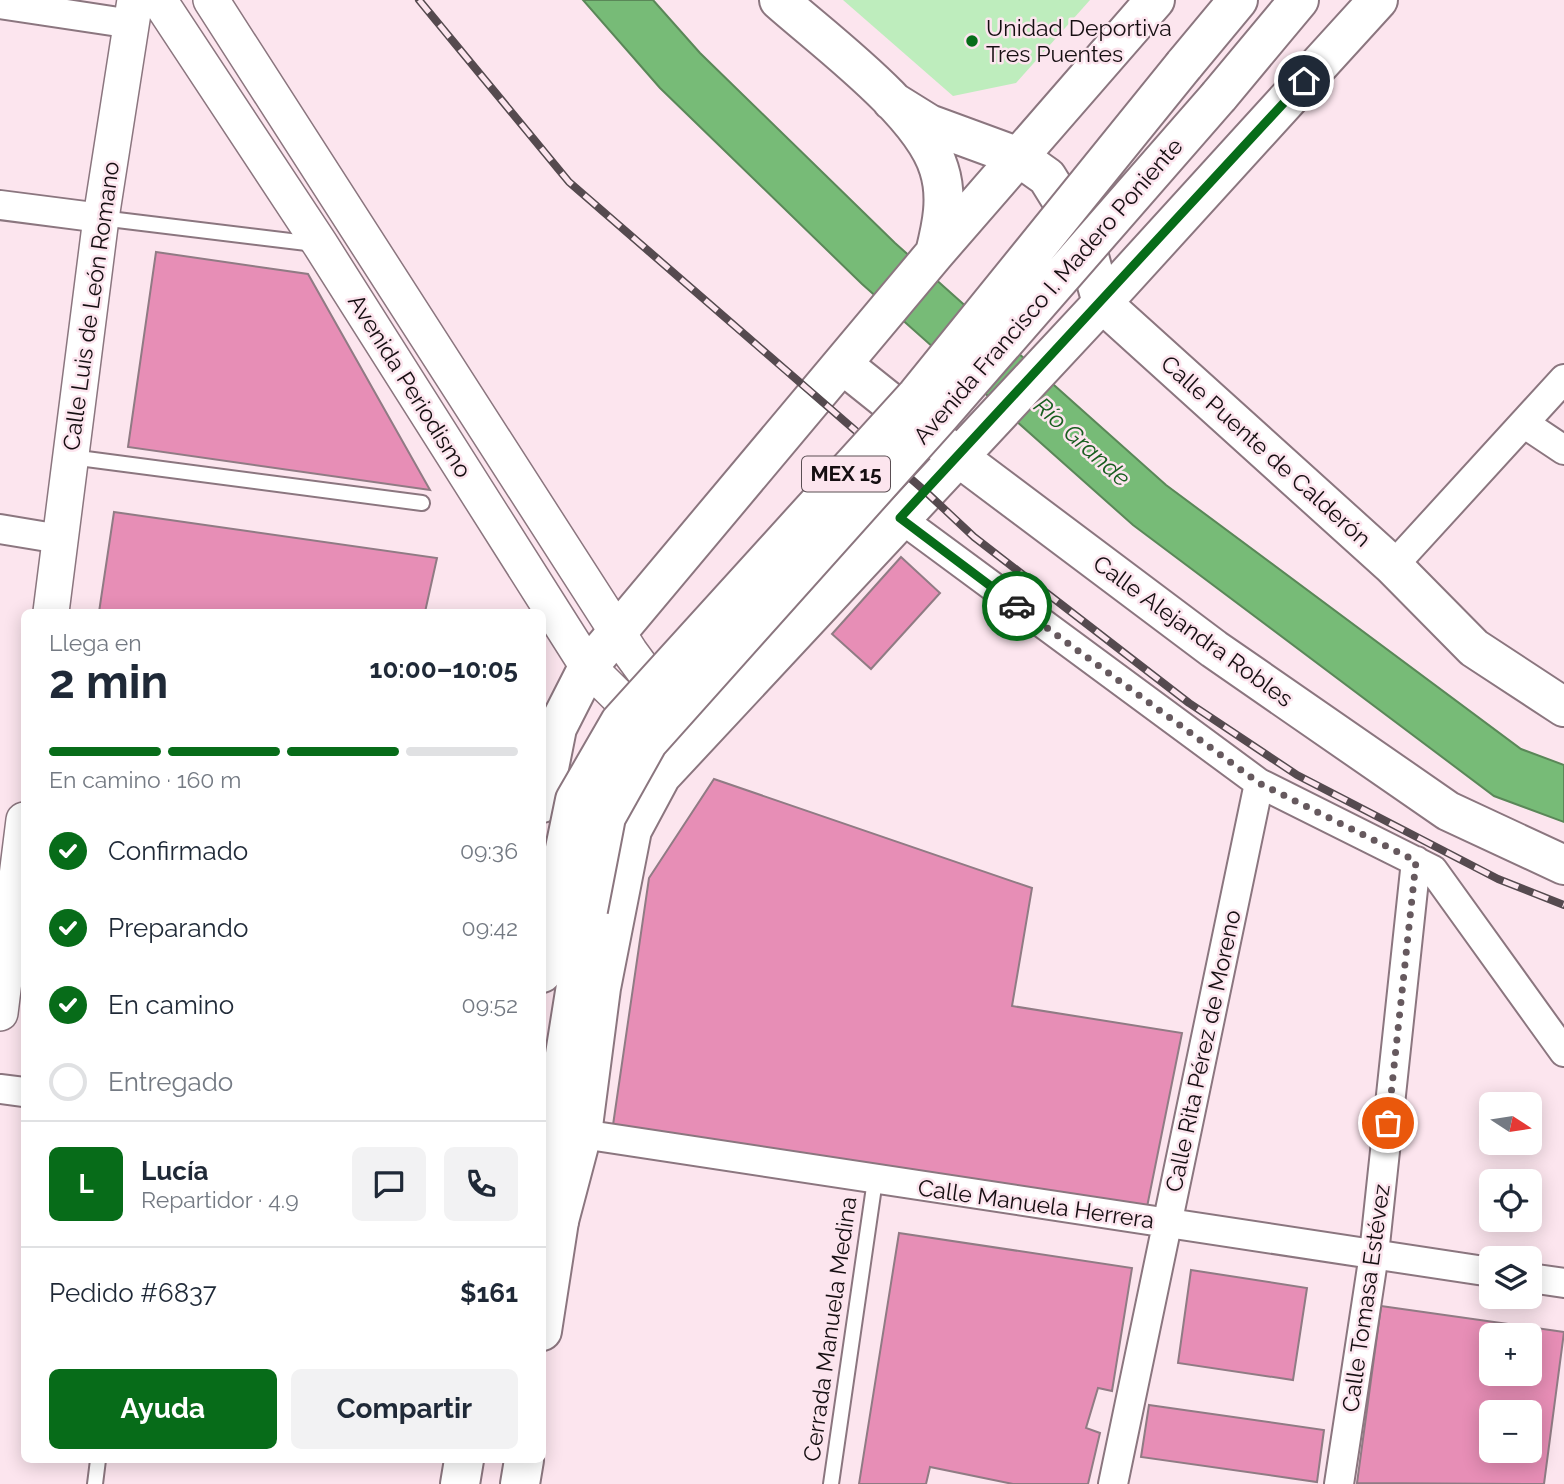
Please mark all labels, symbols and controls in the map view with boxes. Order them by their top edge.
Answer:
place label: Unidad Deportiva Tres Puentes [986,14,1172,67]
marker: Unidad Deportiva Tres Puentes [964,33,980,49]
pin [1274,51,1334,111]
icon: home [1285,62,1323,100]
street label: Avenida Francisco I. Madero Poniente [907,132,1188,449]
street label: Calle Luis de León Romano [57,160,124,452]
street label: Avenida Periodismo [343,289,478,482]
street label: Calle Puente de Calderón [1156,349,1377,552]
water label: Río Grande [1028,391,1136,492]
road number: MEX 15 [802,456,890,491]
street label: Calle Alejandra Robles [1088,549,1298,712]
courier [982,571,1052,641]
icon: car [998,587,1036,625]
text: Llega en [49,629,142,656]
text: 10:00–10:05 [370,654,518,684]
text: 2 min [49,655,168,709]
text: En camino · 160 m [49,766,241,793]
icon: check [49,832,87,870]
text: Confirmado [108,836,248,866]
text: 09:36 [460,837,518,864]
street label: Calle Rita Pérez de Moreno [1159,907,1246,1194]
icon: check [49,909,87,947]
text: Preparando [108,913,248,943]
text: 09:42 [462,914,518,941]
icon: check [49,986,87,1024]
text: En camino [108,990,234,1020]
text: 09:52 [462,991,518,1018]
text: Entregado [108,1067,233,1097]
north arrow [1479,1092,1542,1155]
map controls [1479,1092,1542,1463]
pin [1358,1093,1418,1153]
icon: bag [1369,1104,1407,1142]
button: chat [352,1147,426,1221]
button: phone [444,1147,518,1221]
text: Lucía [141,1156,208,1186]
text: L [78,1169,94,1199]
button: locate [1479,1169,1542,1232]
street label: Calle Manuela Herrera [916,1174,1156,1233]
street label: Calle Tomasa Estévez [1336,1182,1395,1414]
text: Repartidor · 4.9 [141,1186,299,1213]
street label: Cerrada Manuela Medina [798,1195,861,1463]
button: layers [1479,1246,1542,1309]
text: Pedido #6837 [49,1278,217,1308]
text: $161 [460,1278,518,1308]
button: + [1479,1323,1542,1386]
button: Ayuda [49,1369,277,1449]
button: Compartir [291,1369,518,1449]
button: − [1479,1400,1542,1463]

